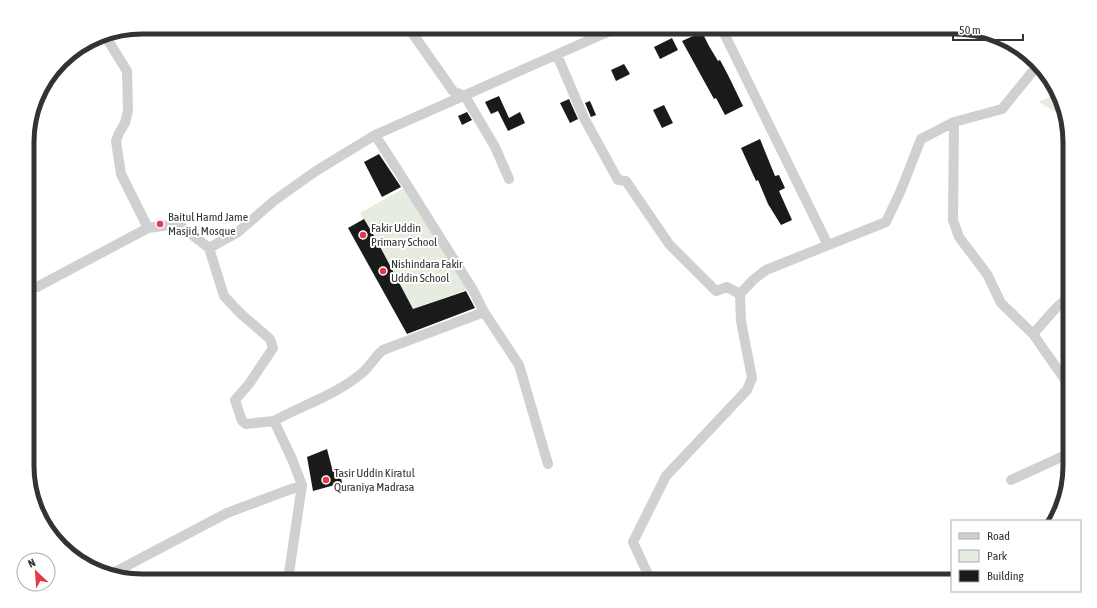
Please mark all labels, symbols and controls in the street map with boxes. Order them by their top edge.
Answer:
scale bar [953,16,1023,42]
text: 50 m [959,23,981,37]
place label: Baitul Hamd Jame Masjid, Mosque [168,210,248,238]
marker: Baitul Hamd Jame Masjid, Mosque [155,219,165,229]
place label: Fakir Uddin Primary School [371,221,438,249]
marker: Fakir Uddin Primary School [358,230,368,240]
place label: Nishindara Fakir Uddin School [391,257,463,285]
marker: Nishindara Fakir Uddin School [378,266,388,276]
place label: Tasir Uddin Kiratul Quraniya Madrasa [334,466,416,494]
marker: Tasir Uddin Kiratul Quraniya Madrasa [321,475,331,485]
legend [951,520,1081,592]
text: Road [987,529,1010,543]
text: Park [987,549,1008,563]
north arrow [16,552,56,592]
text: N [26,556,37,570]
text: Building [987,569,1025,583]

